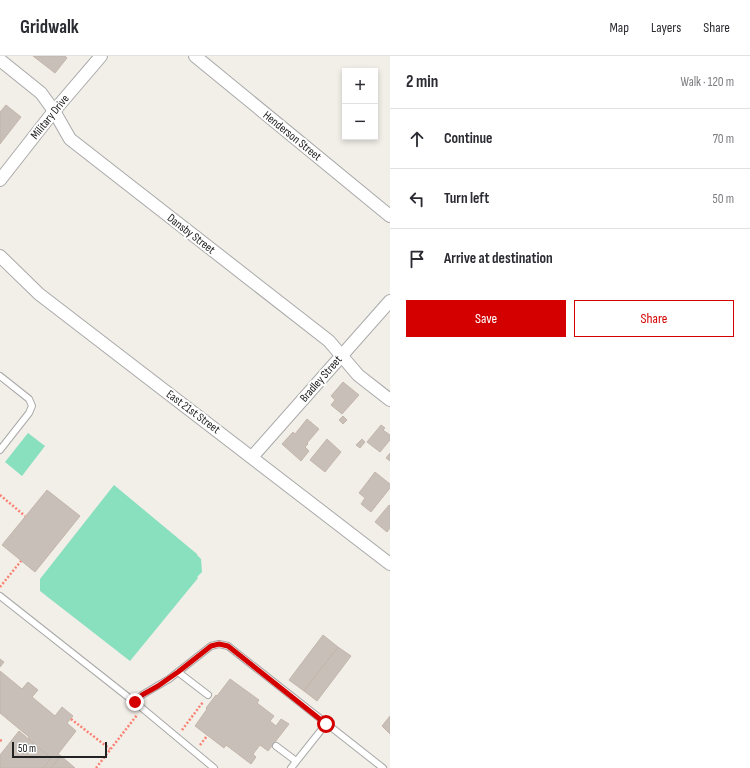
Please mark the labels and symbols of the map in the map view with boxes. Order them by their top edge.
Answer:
street label: Military Drive [27,91,73,142]
street label: Henderson Street [260,108,324,164]
street label: Dansby Street [164,211,218,258]
street label: Bradley Street [297,352,346,405]
street label: East 21st Street [163,387,223,437]
route end [126,693,144,711]
route start [317,715,335,733]
scale bar [12,740,107,759]

